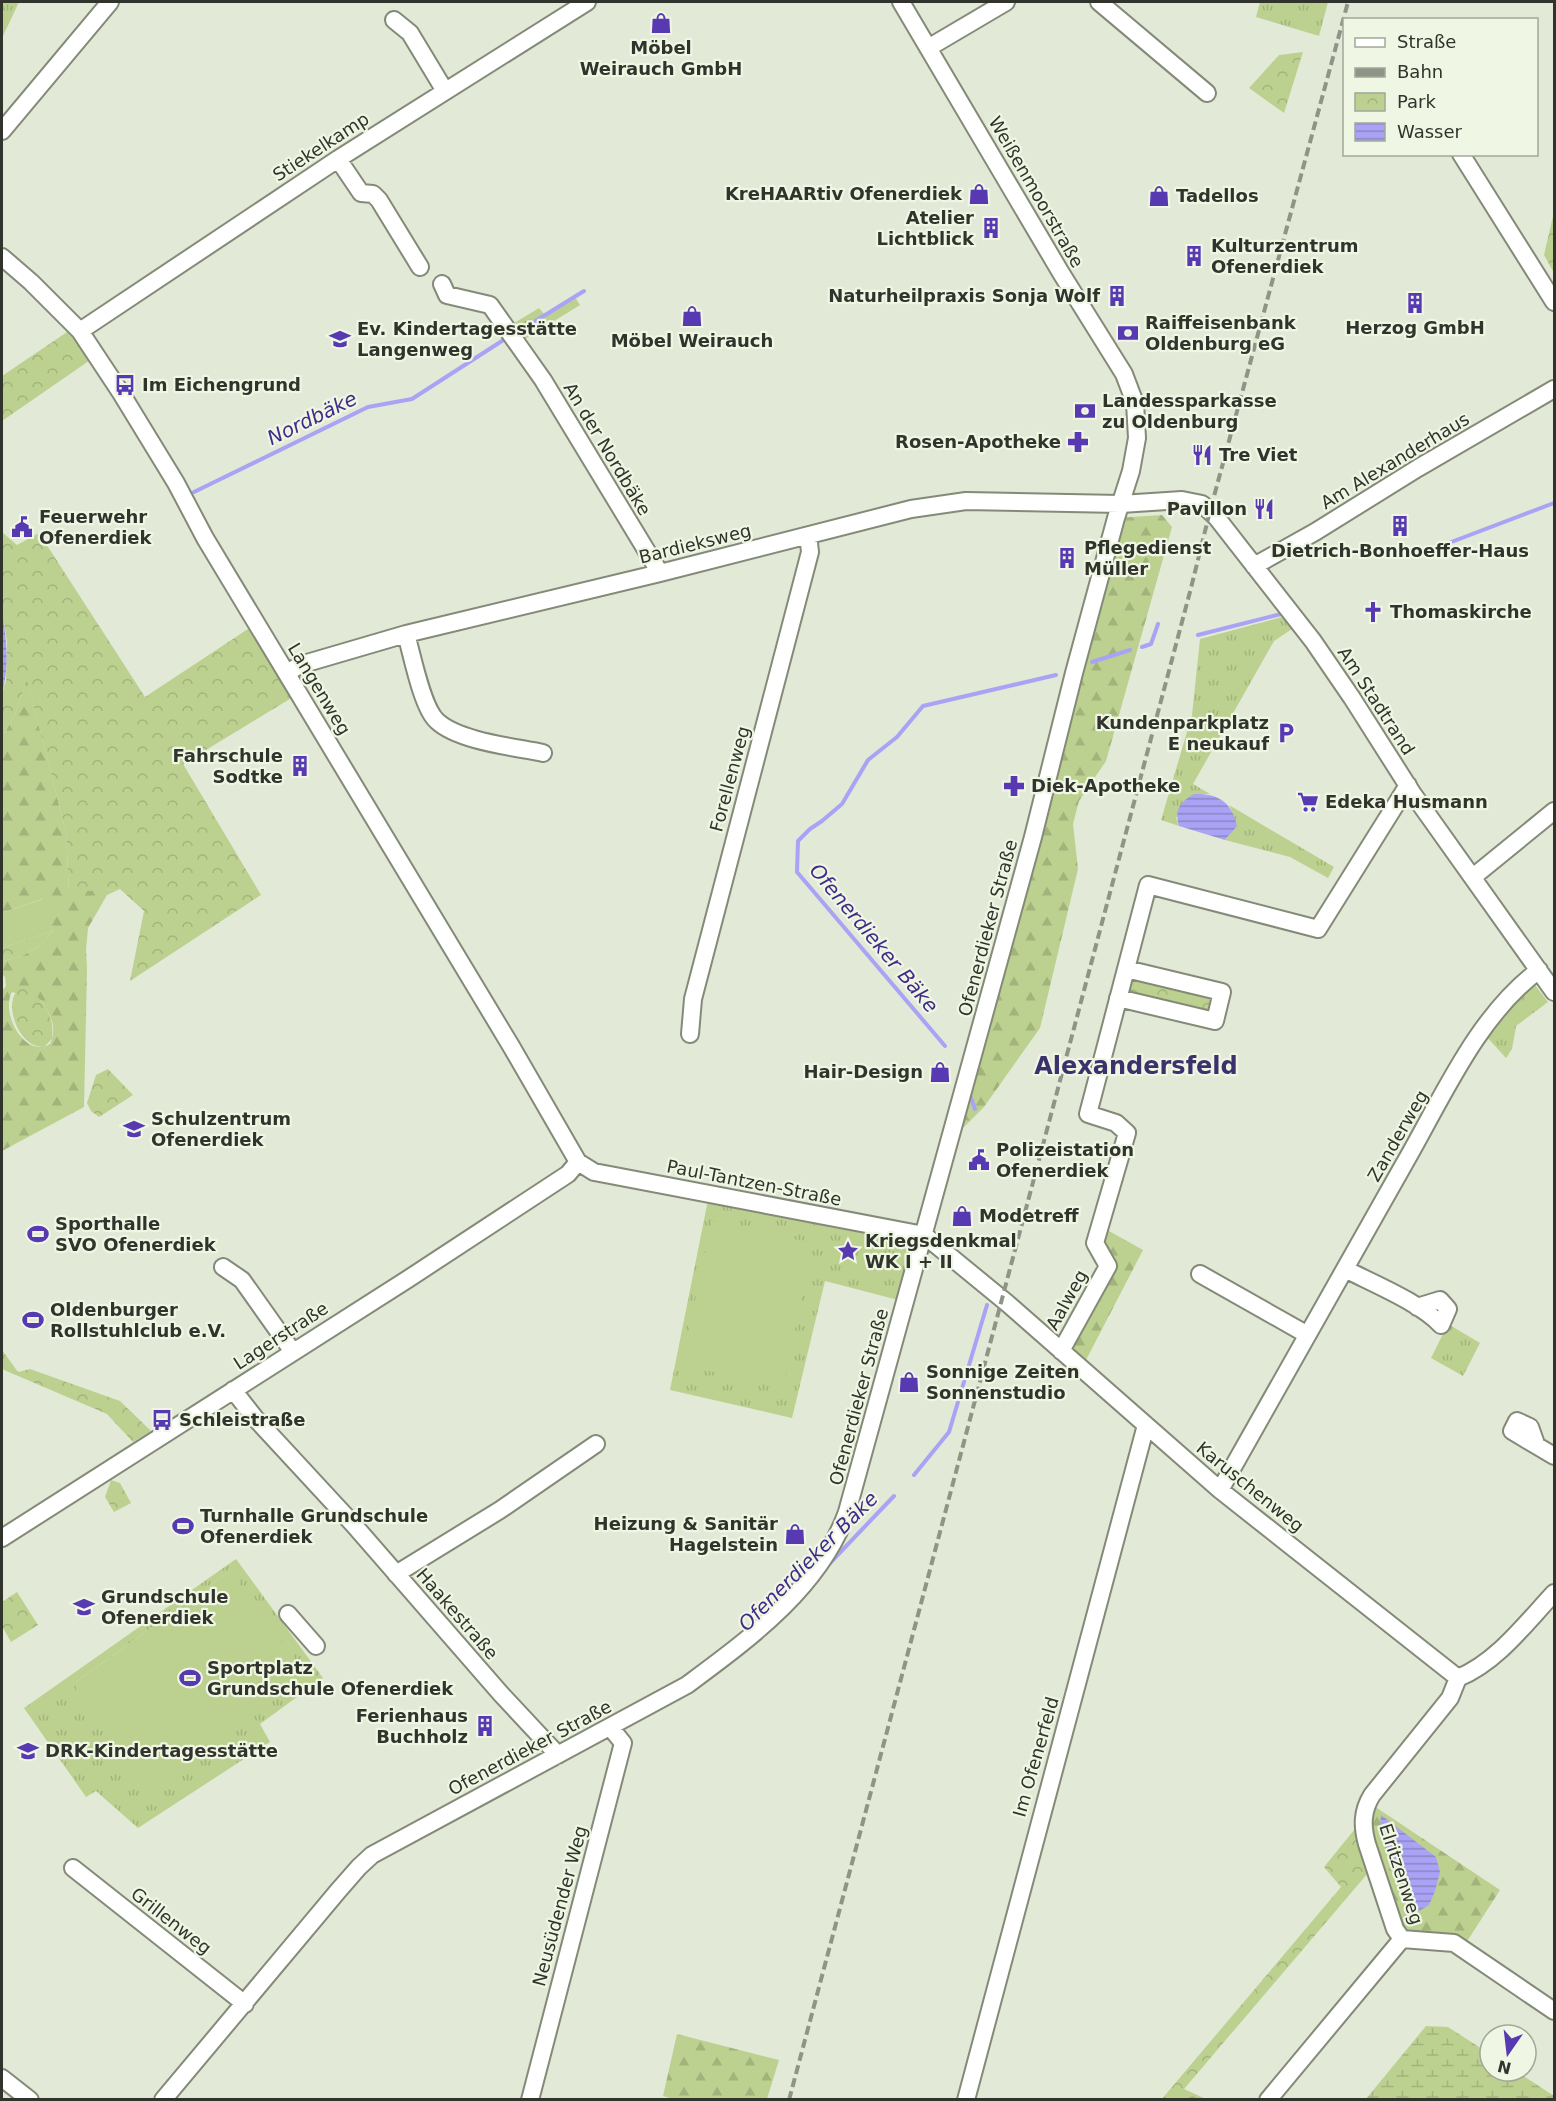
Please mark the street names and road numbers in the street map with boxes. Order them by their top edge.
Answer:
street label: Stiekelkamp [269,108,373,185]
street label: Weißenmoorstraße [985,113,1088,271]
street label: An der Nordbäke [559,378,655,519]
street label: Am Alexanderhaus [1317,408,1473,513]
street label: Bardieksweg [637,519,753,568]
street label: Langenweg [284,639,355,739]
street label: Am Stadtrand [1334,643,1419,759]
street label: Forellenweg [705,724,754,834]
street label: Ofenerdieker Straße [954,837,1021,1018]
street label: Zanderweg [1363,1086,1432,1185]
street label: Paul-Tantzen-Straße [665,1155,843,1210]
street label: Aalweg [1041,1266,1092,1334]
street label: Lagerstraße [230,1297,332,1374]
street label: Ofenerdieker Straße [825,1306,892,1487]
street label: Karuschenweg [1193,1437,1308,1536]
street label: Haakestraße [412,1564,503,1663]
street label: Im Ofenerfeld [1008,1694,1063,1819]
street label: Ofenerdieker Straße [445,1696,615,1800]
street label: Elritzenweg [1375,1821,1428,1927]
street label: Neusüdender Weg [528,1823,591,1989]
street label: Grillenweg [127,1883,216,1958]

